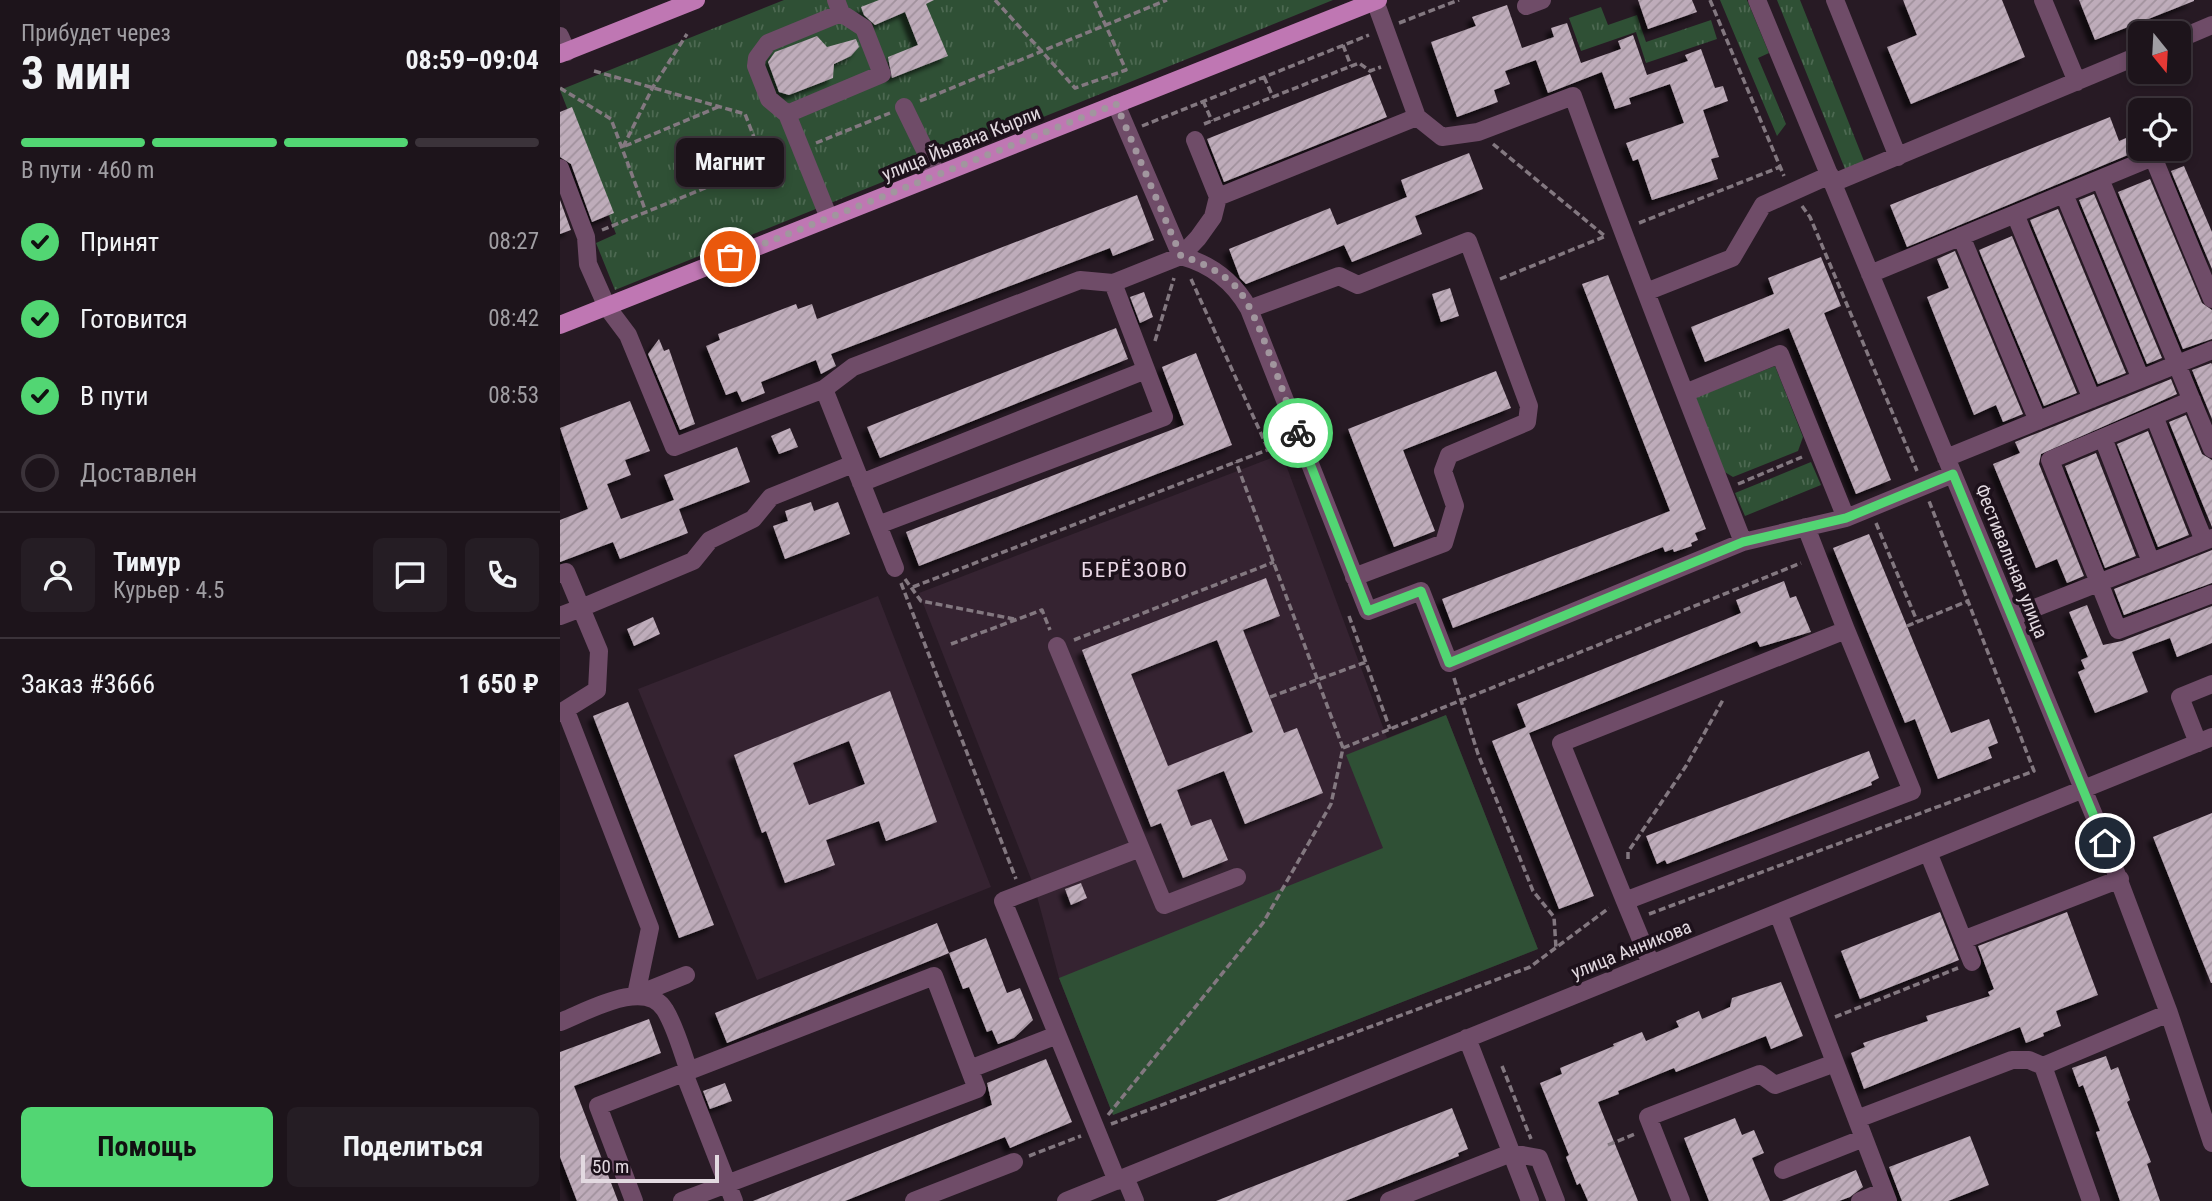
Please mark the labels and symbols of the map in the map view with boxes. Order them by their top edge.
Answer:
north arrow [2128,21,2191,84]
street label: улица Йывана Кырли [879,101,1044,186]
callout: Магнит [676,138,784,187]
pin [700,227,760,287]
courier [1263,398,1333,468]
street label: Фестивальная улица [1970,481,2053,642]
district label: БЕРЁЗОВО [1081,558,1189,582]
pin [2075,813,2135,873]
street label: улица Анникова [1568,915,1695,984]
scale bar [581,1152,719,1184]

